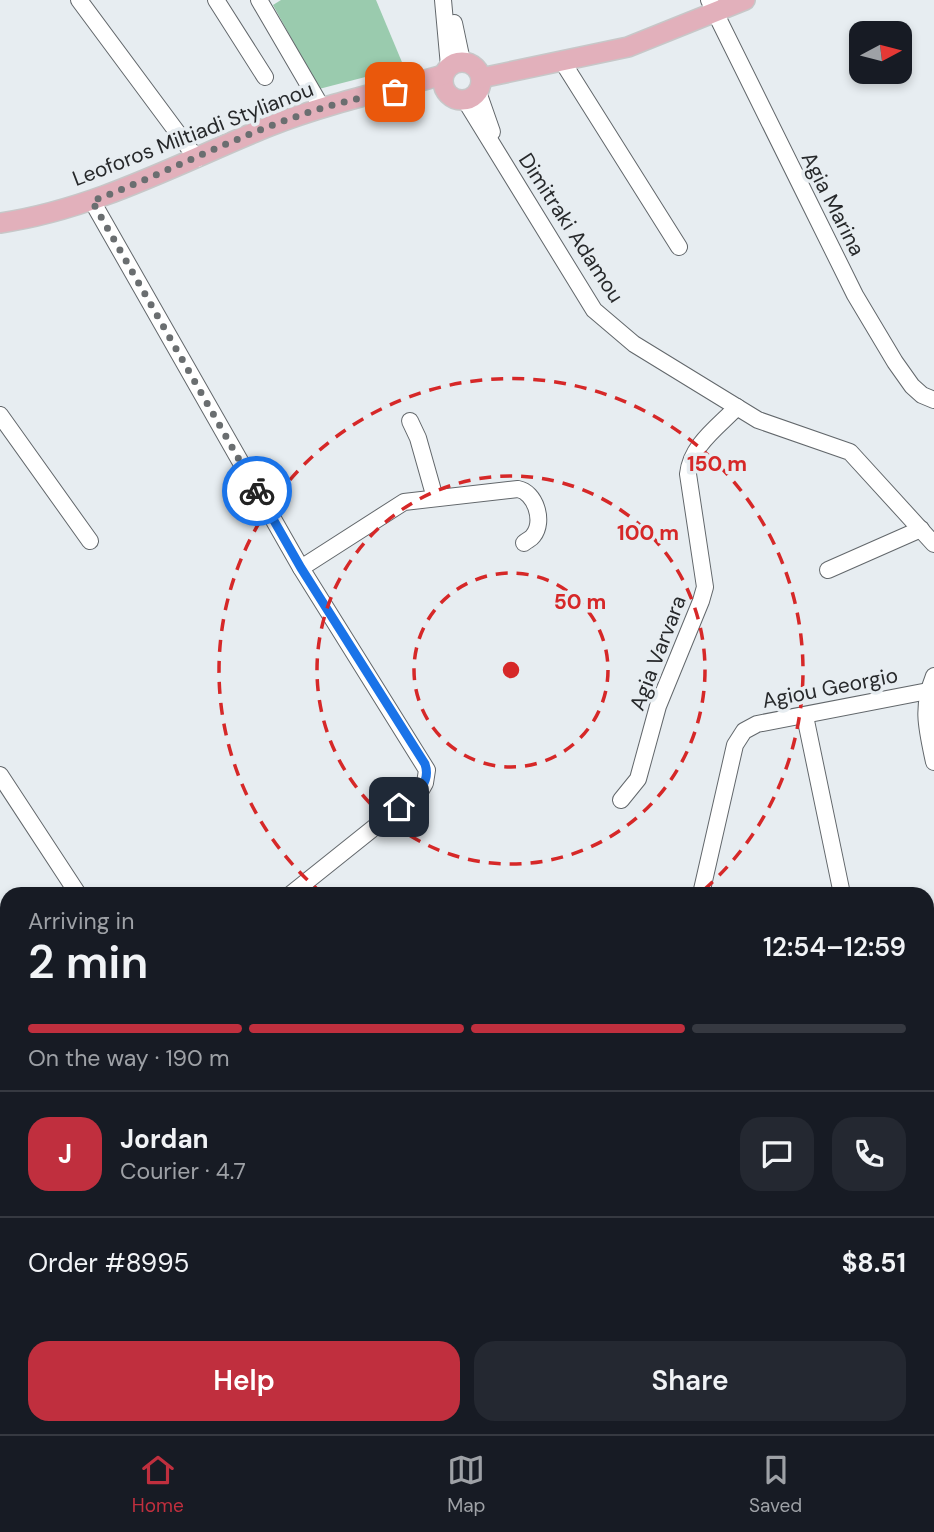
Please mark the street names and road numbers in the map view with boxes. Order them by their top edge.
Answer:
street label: Leoforos Miltiadi Stylianou [69,75,317,193]
street label: Agia Marina [795,147,871,261]
street label: Dimitraki Adamou [512,148,630,308]
street label: Agia Varvara [623,592,693,714]
street label: Agiou Georgio [760,661,900,715]

